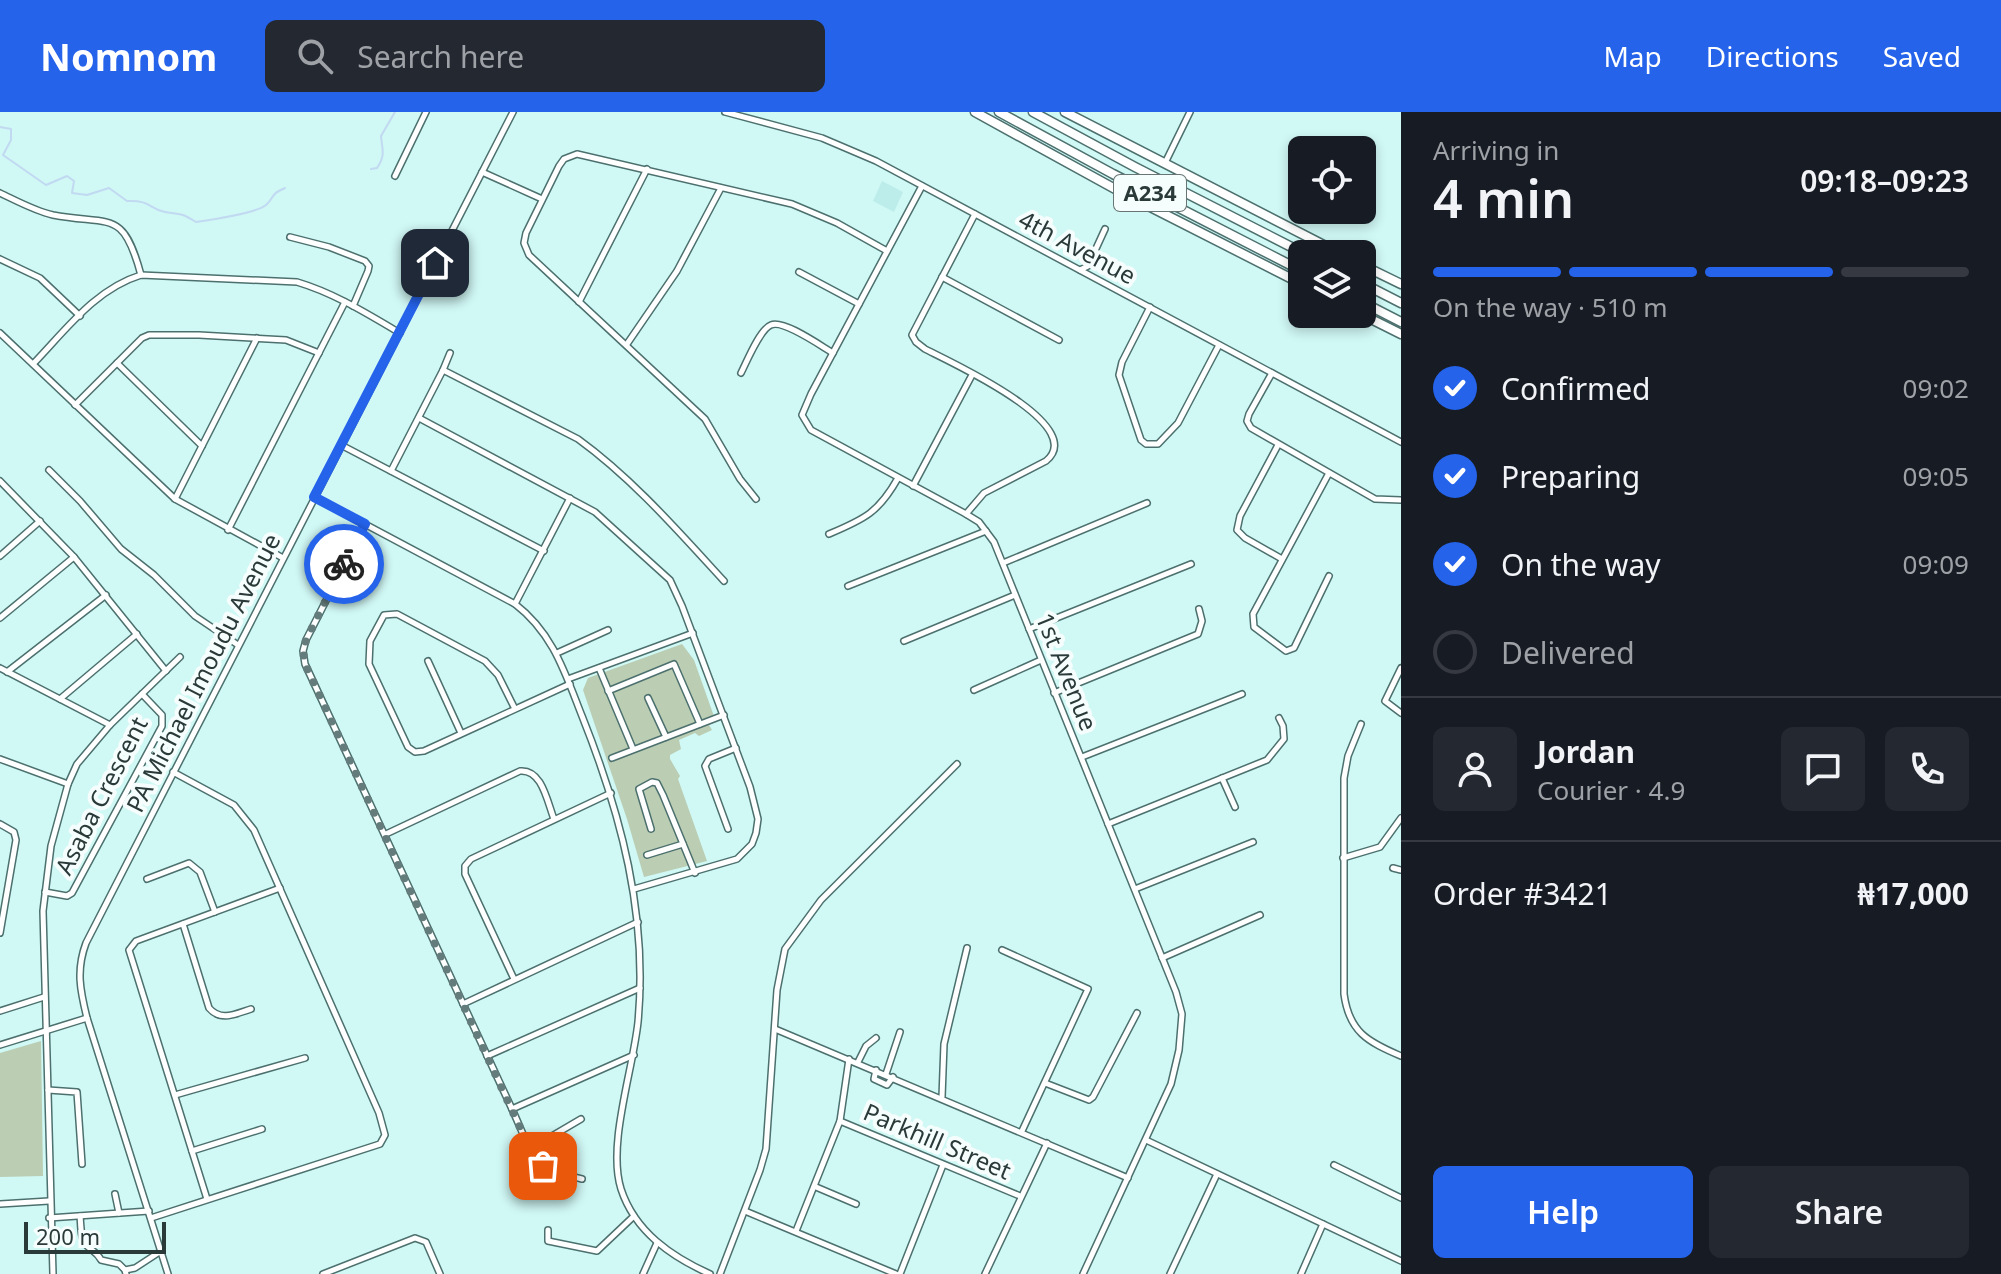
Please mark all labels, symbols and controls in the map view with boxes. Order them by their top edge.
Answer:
search box [265,20,825,92]
text: Nomnom [40,30,217,82]
icon: search [293,34,337,78]
text: Search here [357,36,524,77]
text: Map [1603,37,1662,75]
text: Directions [1706,37,1839,75]
text: Saved [1883,37,1961,75]
text: Arriving in [1433,132,1559,168]
map controls [1288,136,1376,328]
button: locate [1288,136,1376,224]
text: 09:18–09:23 [1800,160,1969,201]
text: 4 min [1433,162,1574,233]
road number: A234 [1114,175,1186,211]
street label: 4th Avenue [1014,202,1142,291]
pin [401,229,469,297]
button: layers [1288,240,1376,328]
icon: home [413,241,457,285]
text: On the way · 510 m [1433,289,1667,325]
icon: check [1433,366,1477,410]
text: Confirmed [1501,368,1651,409]
text: 09:02 [1903,370,1969,406]
icon: check [1433,454,1477,498]
text: Preparing [1501,456,1640,497]
text: 09:05 [1903,458,1969,494]
courier [304,524,384,604]
street label: PA Michael Imoudu Avenue [118,527,287,817]
icon: bike [322,542,366,586]
icon: check [1433,542,1477,586]
text: On the way [1501,544,1661,585]
text: 09:09 [1903,546,1969,582]
street label: 1st Avenue [1029,608,1106,735]
text: Delivered [1501,632,1635,673]
street label: Asaba Crescent [47,710,155,880]
button: person [1433,727,1517,811]
button: chat [1781,727,1865,811]
button: phone [1885,727,1969,811]
text: Jordan [1537,731,1635,772]
text: Courier · 4.9 [1537,772,1685,808]
text: Order #3421 [1433,873,1612,914]
text: ₦17,000 [1857,873,1969,914]
street label: Parkhill Street [859,1095,1017,1187]
pin [509,1132,577,1200]
icon: bag [521,1144,565,1188]
button: Help [1433,1166,1693,1258]
button: Share [1709,1166,1969,1258]
scale bar [24,1218,166,1254]
text: 200 m [36,1221,100,1251]

